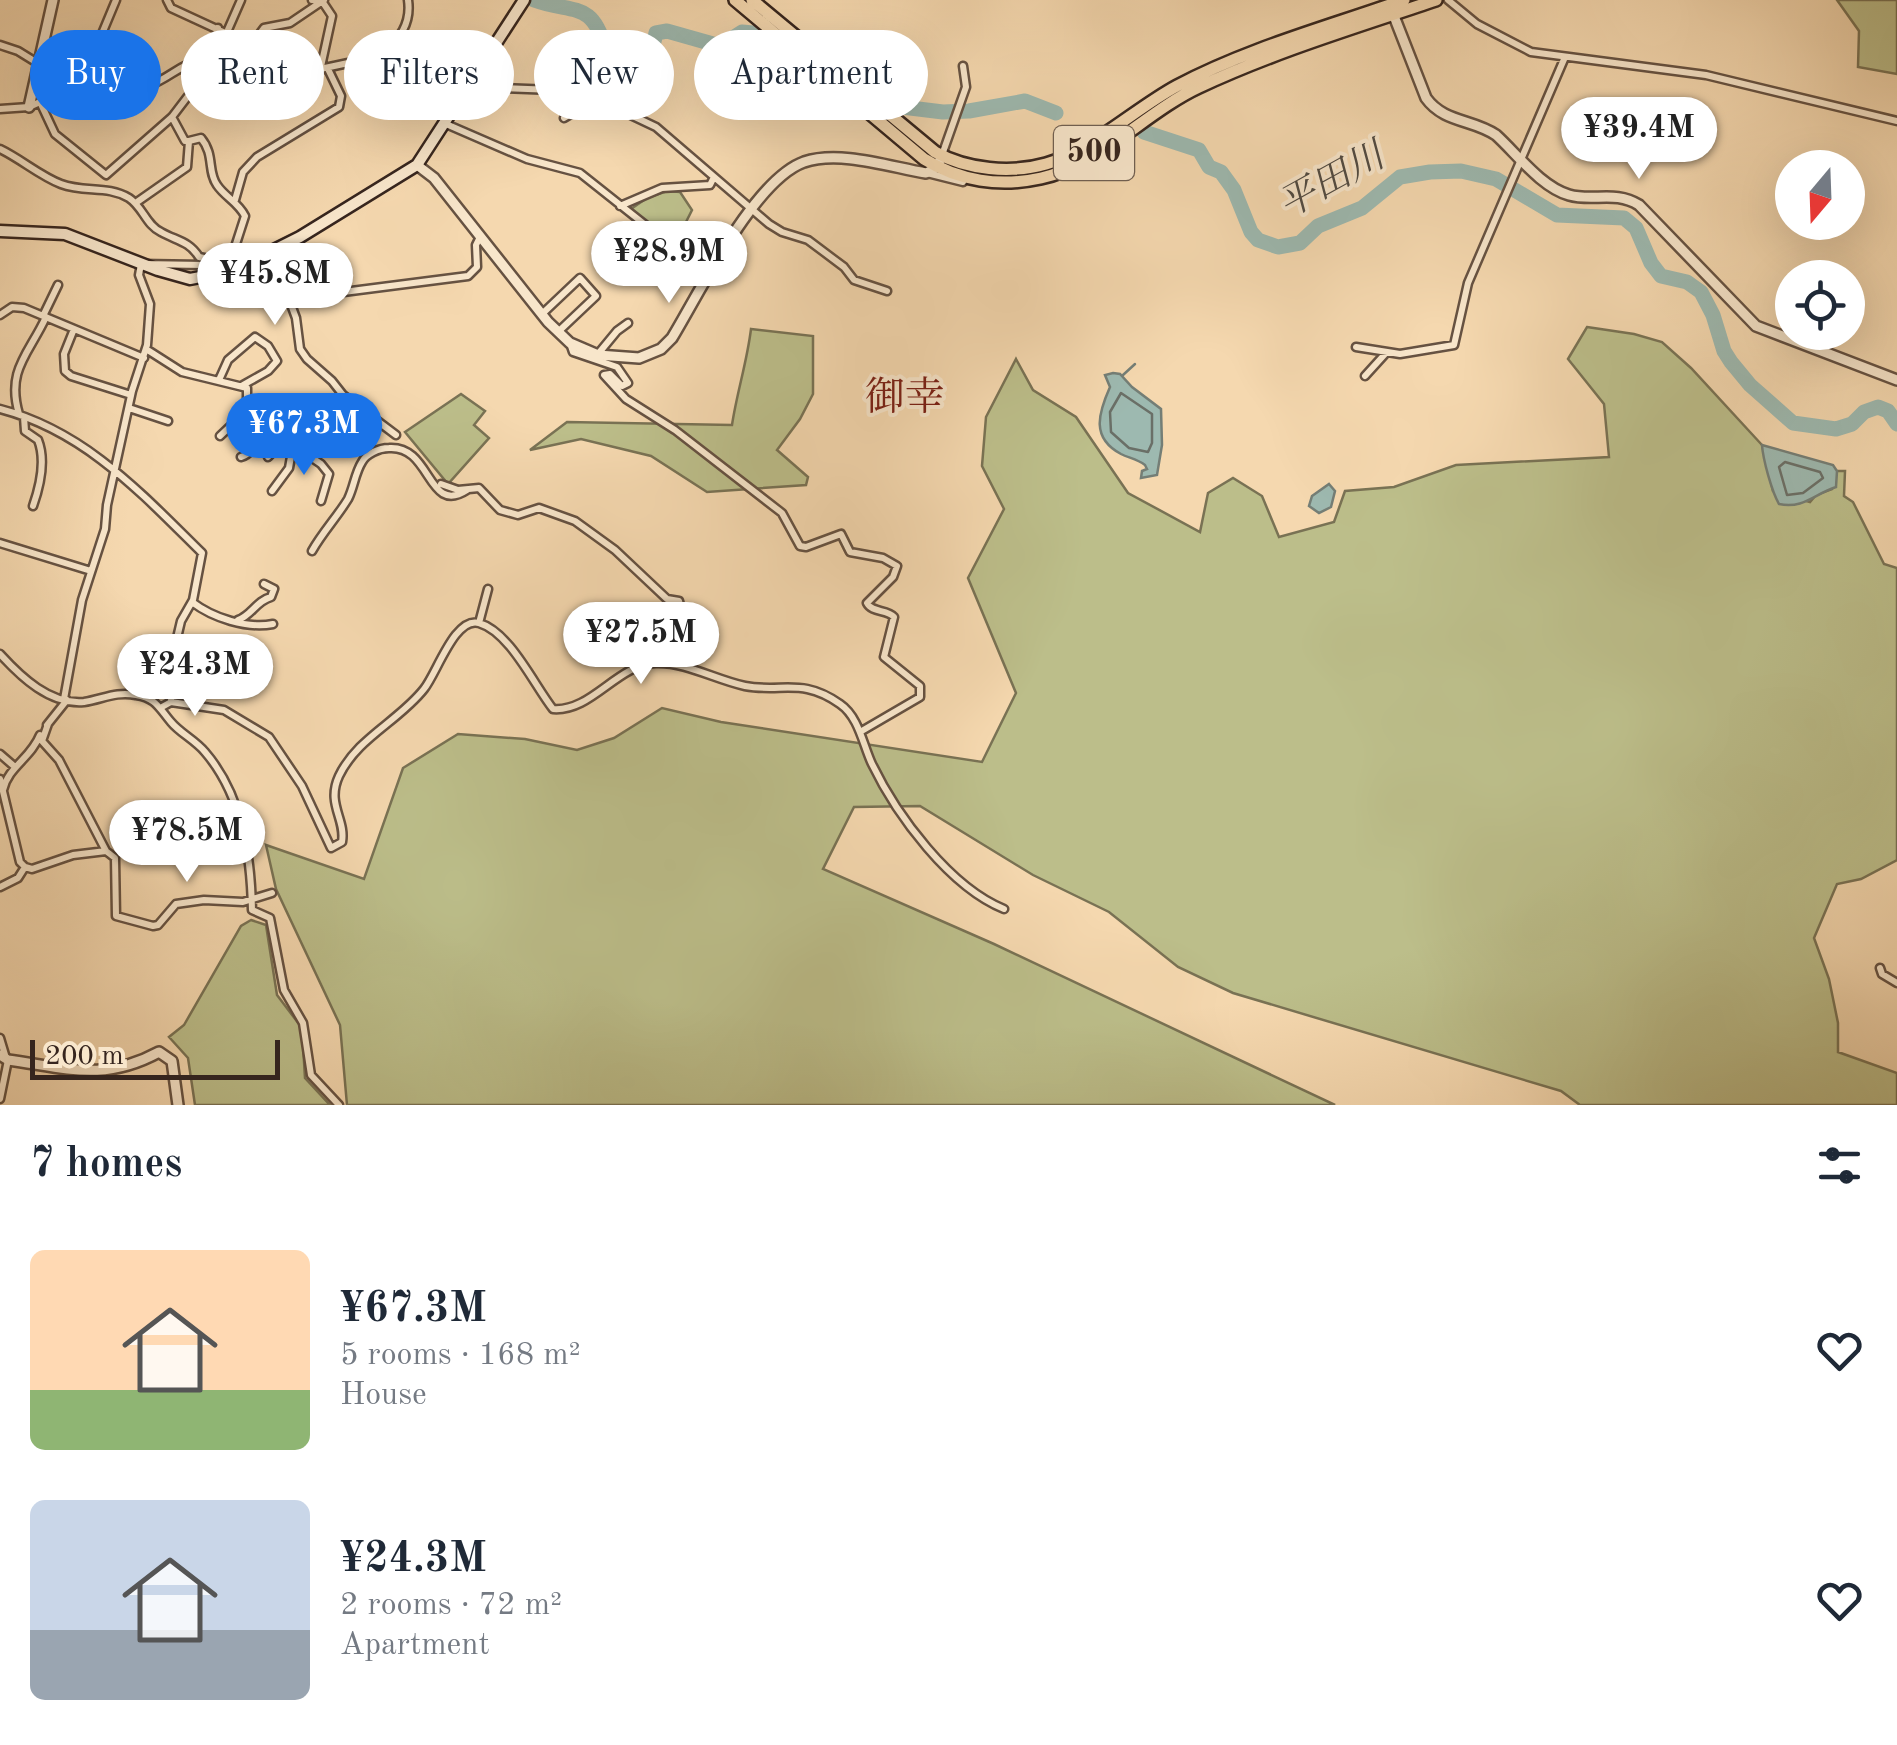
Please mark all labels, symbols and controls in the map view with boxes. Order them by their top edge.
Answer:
chip: Buy [30,30,161,120]
chip: Rent [181,30,324,120]
chip: Filters [344,30,514,120]
chip: New [534,30,674,120]
chip: Apartment [694,30,928,120]
pin: ¥39.4M [1558,97,1720,182]
text: ¥39.4M [1583,113,1695,145]
road number: 500 [1054,126,1134,180]
water label: 平田川 [1271,133,1395,226]
north arrow [1775,150,1865,240]
map controls [1775,150,1865,350]
pin: ¥28.9M [588,221,750,306]
text: ¥28.9M [613,237,725,269]
pin: ¥45.8M [194,243,356,328]
text: ¥45.8M [219,259,331,291]
button: locate [1775,260,1865,350]
district label: 御幸 [865,376,945,420]
pin: ¥67.3M [223,393,385,478]
text: ¥67.3M [248,409,360,441]
pin: ¥27.5M [560,602,722,687]
text: ¥27.5M [585,618,697,650]
pin: ¥24.3M [114,634,276,719]
text: ¥24.3M [139,650,251,682]
pin: ¥78.5M [106,800,268,885]
text: ¥78.5M [131,816,243,848]
scale bar [30,1035,280,1080]
text: 200 m [45,1043,124,1071]
icon: filters [1812,1138,1867,1193]
text: 7 homes [30,1144,182,1186]
text: ¥67.3M [340,1289,487,1331]
icon: home [110,1290,230,1410]
icon: heart [1812,1323,1867,1378]
text: 5 rooms · 168 m² [340,1340,581,1372]
text: House [340,1380,427,1412]
text: ¥24.3M [340,1539,487,1581]
icon: home [110,1540,230,1660]
icon: heart [1812,1573,1867,1628]
text: 2 rooms · 72 m² [340,1590,562,1622]
text: Apartment [340,1630,490,1662]

